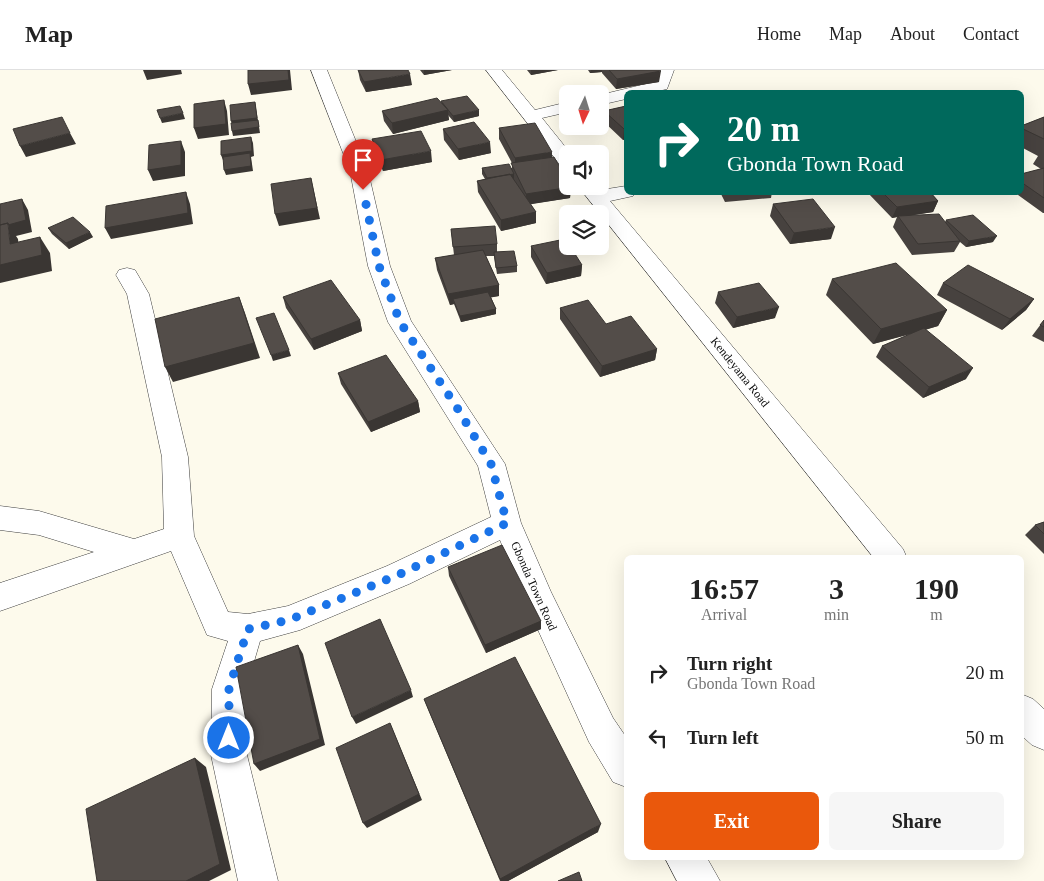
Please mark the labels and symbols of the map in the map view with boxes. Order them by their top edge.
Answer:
north arrow [559,85,609,135]
pin [342,139,384,190]
street label: Kendeyama Road [708,334,772,410]
street label: Gbonda Town Road [508,539,560,633]
position arrow [202,711,254,763]

